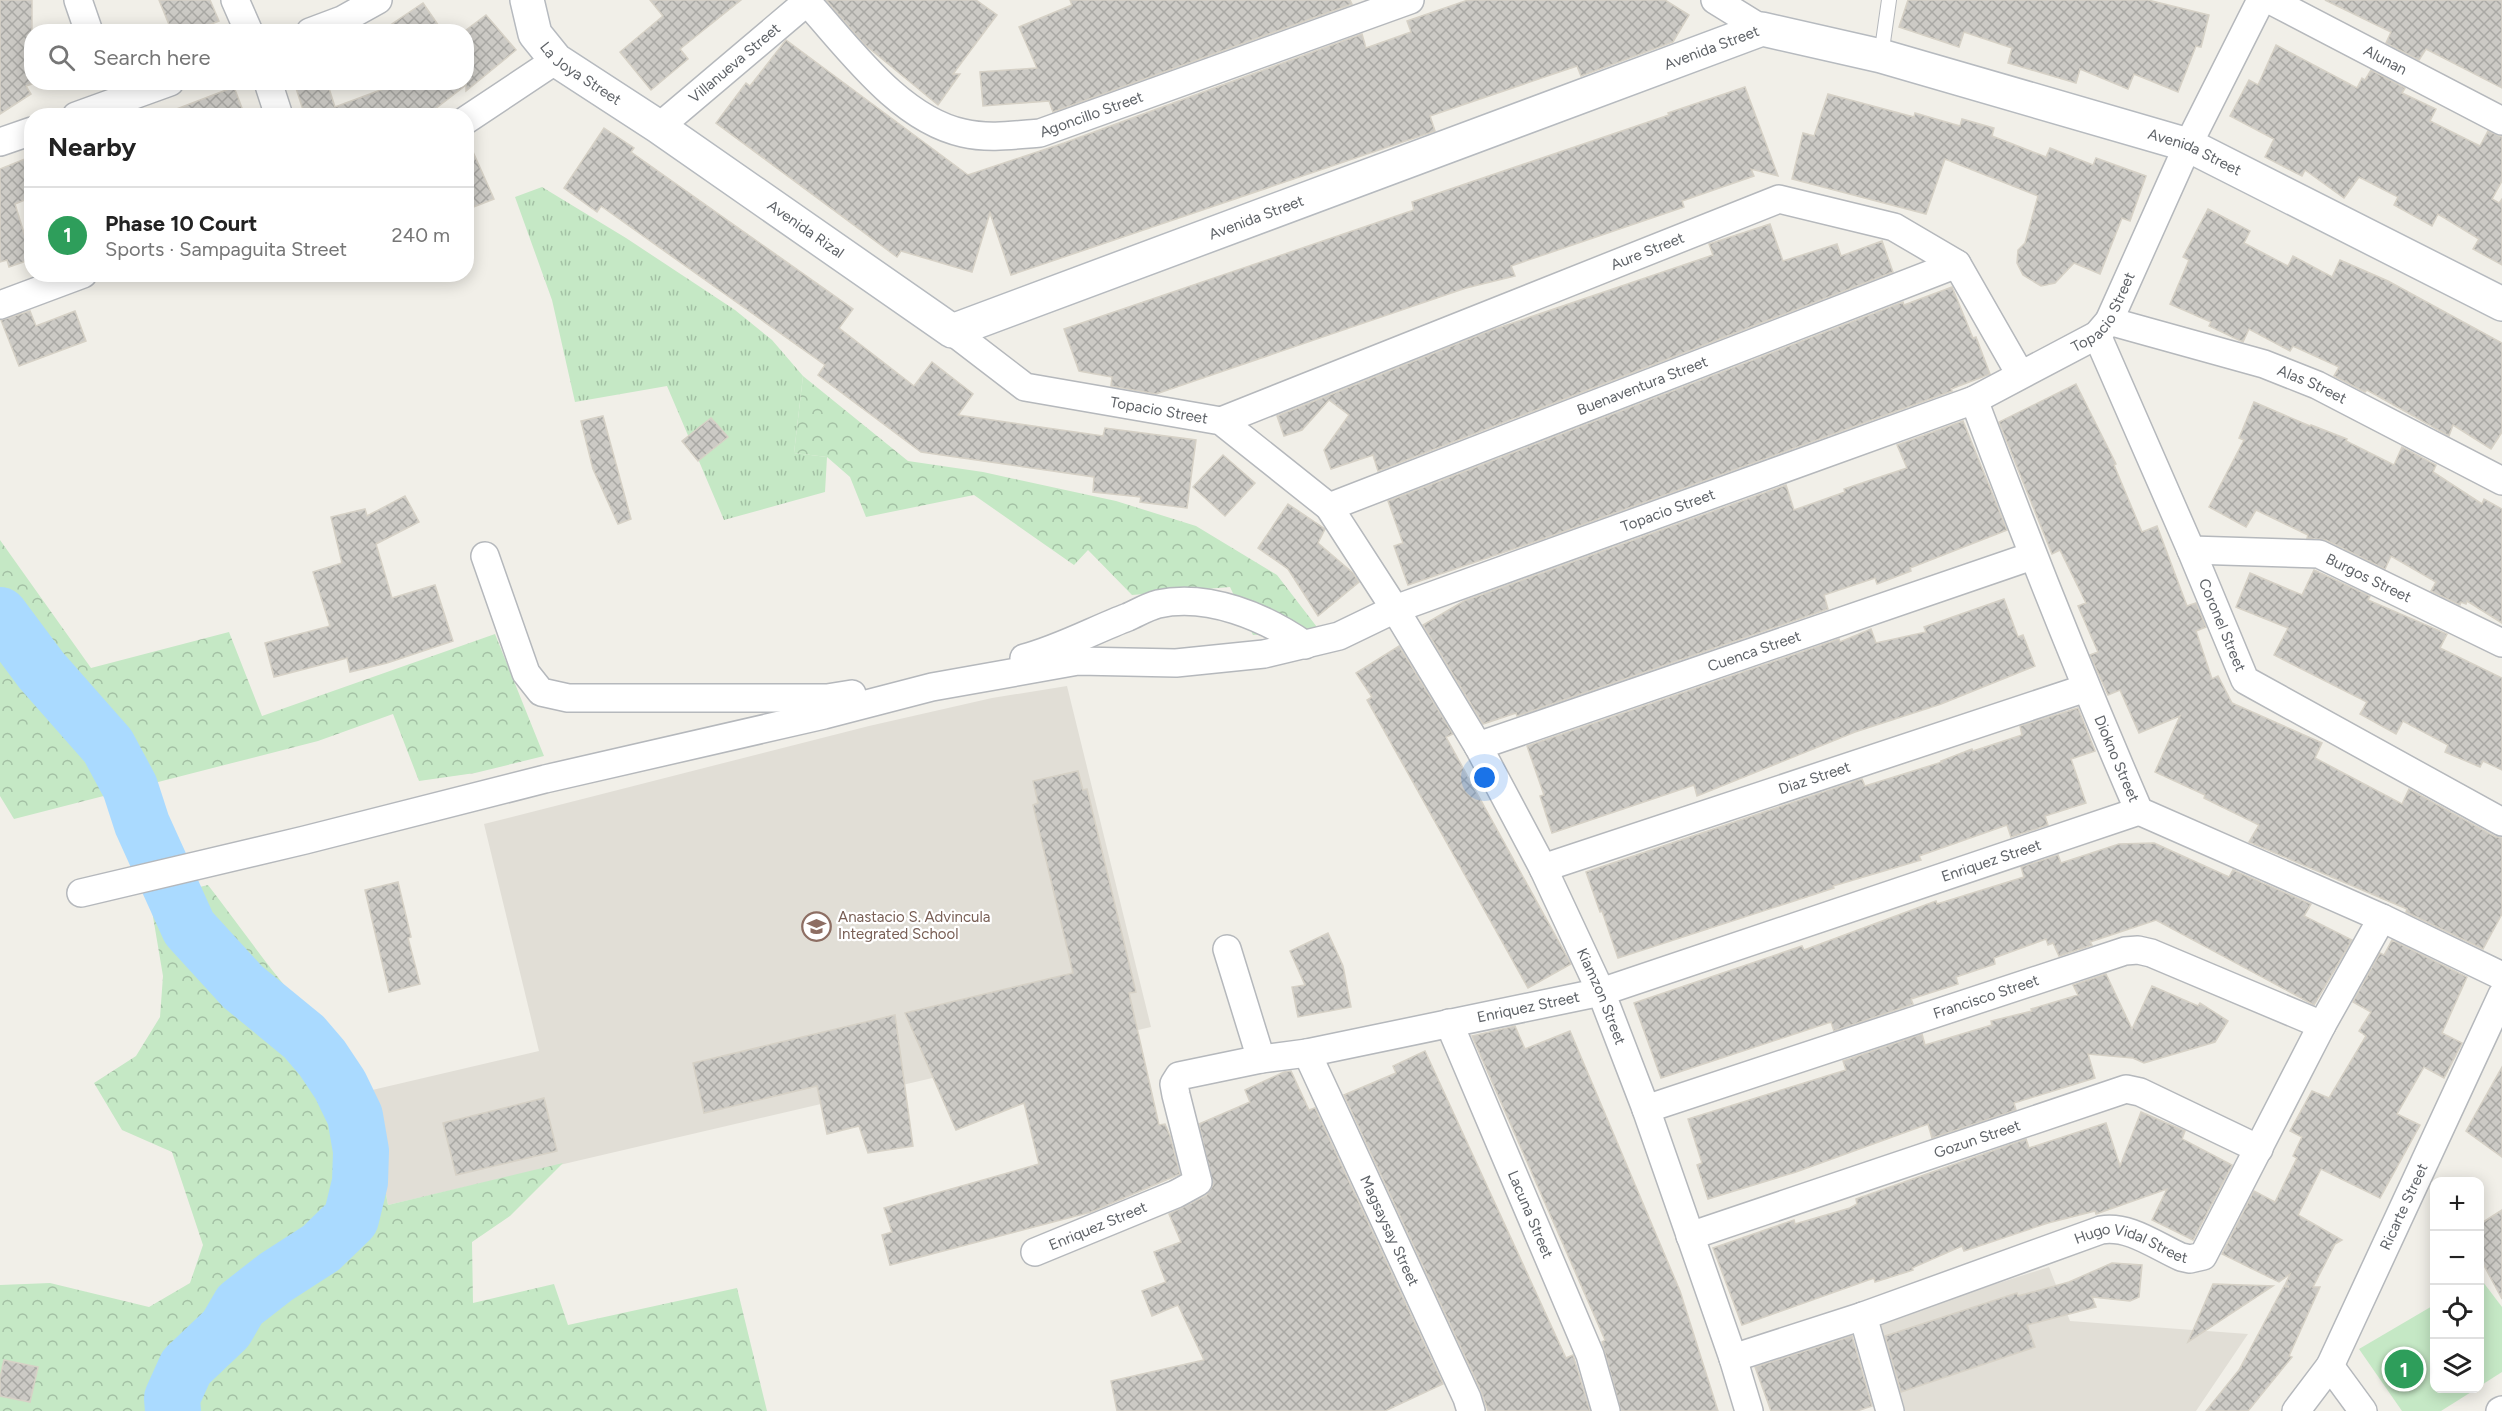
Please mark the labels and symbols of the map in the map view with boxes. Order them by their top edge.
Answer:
street label: Villanueva Street [685,19,784,107]
street label: Avenida Street [1662,22,1762,74]
street label: La Joya Street [536,38,625,109]
street label: Alunan [2361,41,2410,79]
street label: Agoncillo Street [1037,88,1146,141]
street label: Avenida Street [2146,125,2245,180]
street label: Avenida Street [1206,192,1307,243]
street label: Avenida Rizal [764,196,847,262]
street label: Aure Street [1608,228,1687,274]
street label: Topacio Street [2068,269,2139,356]
street label: Buenaventura Street [1575,352,1710,419]
street label: Alas Street [2275,361,2350,408]
street label: Topacio Street [1109,393,1209,428]
street label: Topacio Street [1619,485,1718,536]
street label: Burgos Street [2323,550,2414,607]
street label: Coronel Street [2195,576,2250,675]
street label: Cuenca Street [1705,627,1803,676]
street label: Diokno Street [2090,712,2143,805]
street label: Diaz Street [1776,758,1853,798]
your location [1470,763,1499,792]
street label: Enriquez Street [1939,835,2044,886]
place label: Anastacio S. Advincula Integrated School [838,908,990,943]
school or university icon: Anastacio S. Advincula Integrated School [801,910,833,942]
street label: Kiamzon Street [1573,945,1630,1048]
street label: Francisco Street [1931,971,2041,1023]
street label: Enriquez Street [1475,988,1581,1026]
street label: Gozun Street [1932,1116,2023,1162]
street label: Ricarte Street [2376,1160,2432,1253]
street label: Lacuna Street [1504,1168,1557,1261]
street label: Magsaysay Street [1356,1173,1423,1289]
street label: Enriquez Street [1046,1198,1150,1254]
street label: Hugo Vidal Street [2072,1220,2190,1267]
pin: 1 [2384,1346,2424,1392]

